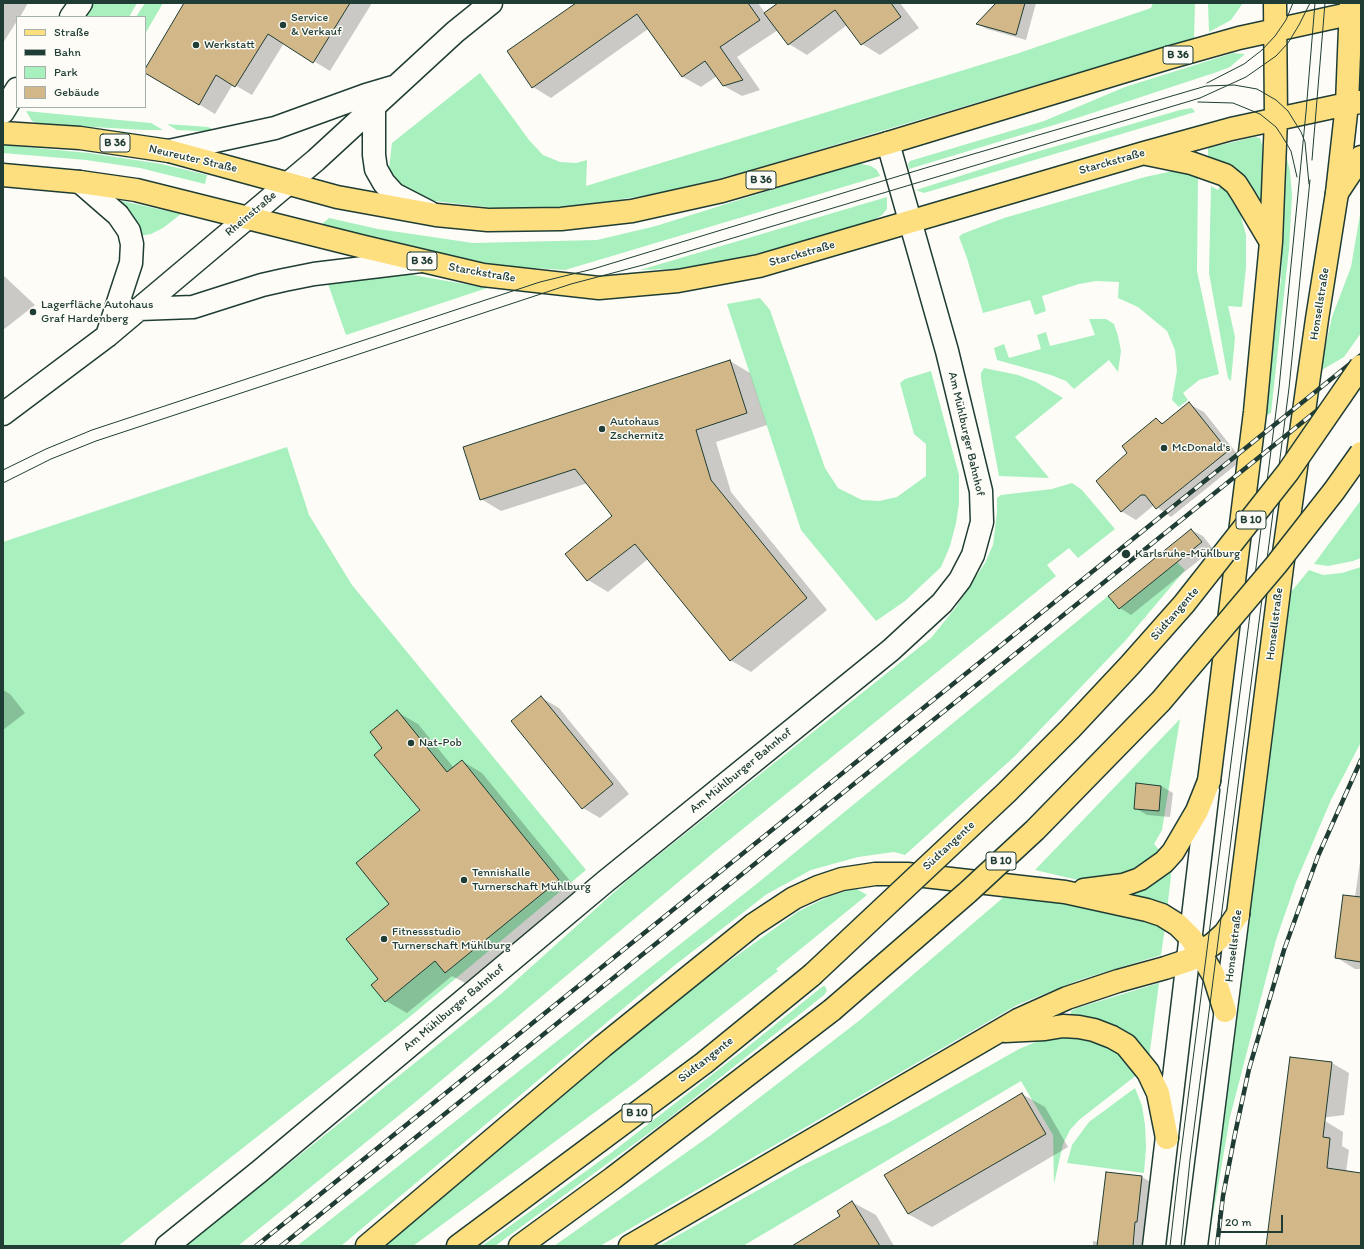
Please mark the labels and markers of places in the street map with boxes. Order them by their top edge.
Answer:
place label: Service & Verkauf [291,11,342,39]
marker: Service & Verkauf [278,20,288,30]
place label: Werkstatt [204,38,255,52]
marker: Werkstatt [191,40,201,50]
place label: Lagerfläche Autohaus Graf Hardenberg [41,298,153,326]
marker: Lagerfläche Autohaus Graf Hardenberg [28,307,38,317]
place label: Autohaus Zschernitz [610,415,664,443]
marker: Autohaus Zschernitz [597,424,607,434]
place label: McDonald's [1172,441,1231,455]
marker: McDonald's [1159,443,1169,453]
place label: Karlsruhe-Mühlburg [1135,547,1240,561]
marker: Karlsruhe-Mühlburg [1120,548,1132,560]
place label: Nat-Pob [419,736,462,750]
marker: Nat-Pob [406,738,416,748]
place label: Tennishalle Turnerschaft Mühlburg [472,866,591,894]
marker: Tennishalle Turnerschaft Mühlburg [459,875,469,885]
place label: Fitnessstudio Turnerschaft Mühlburg [392,925,511,953]
marker: Fitnessstudio Turnerschaft Mühlburg [379,934,389,944]

